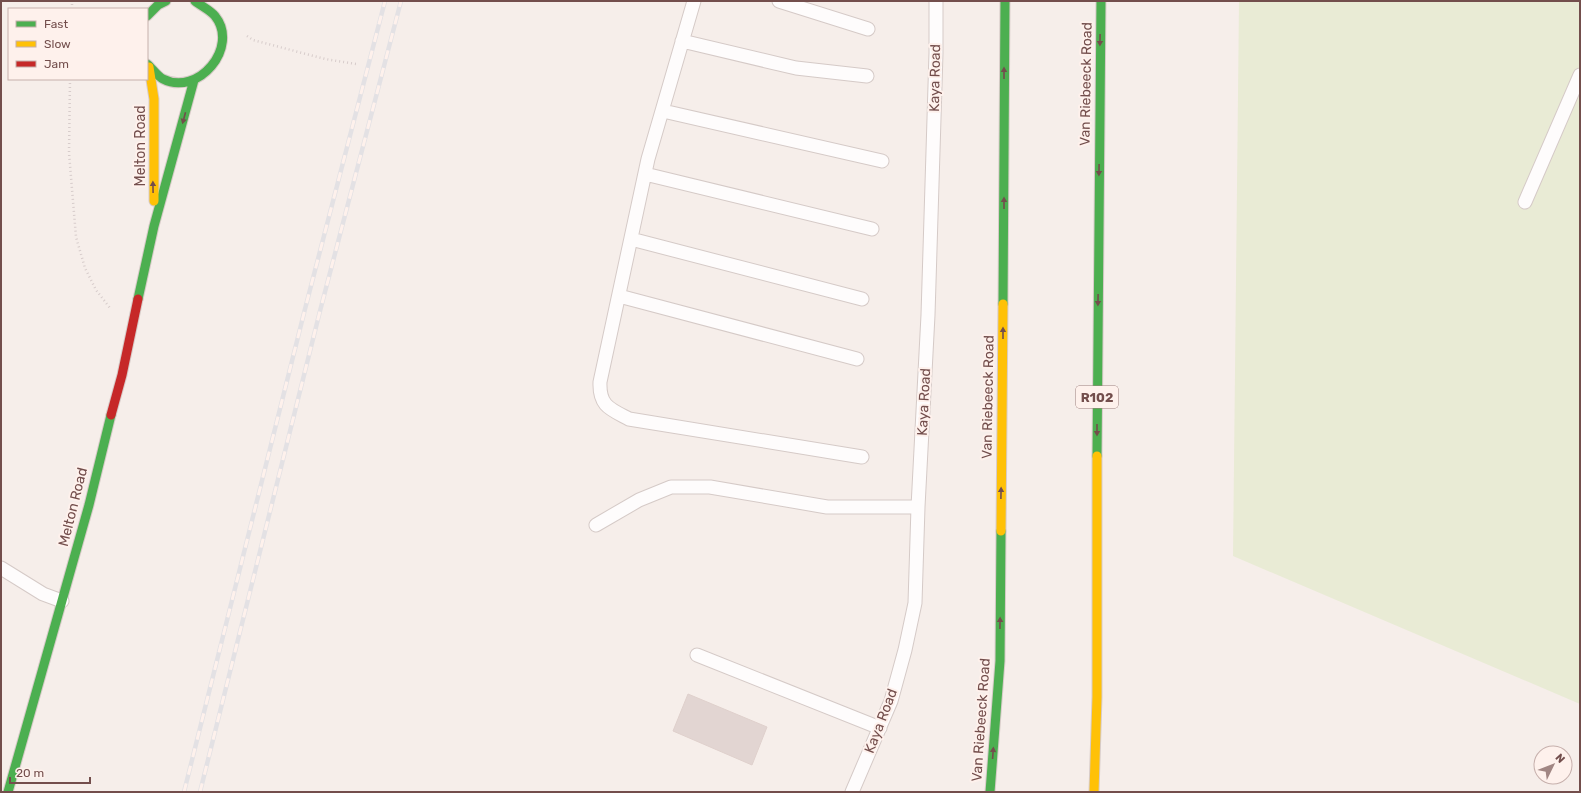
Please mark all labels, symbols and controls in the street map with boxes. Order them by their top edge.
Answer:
legend [8,8,148,80]
text: Fast [44,17,68,31]
street label: Van Riebeeck Road [1076,22,1096,146]
one-way arrow [1097,34,1103,47]
text: Slow [44,37,71,51]
street label: Kaya Road [926,44,944,112]
text: Jam [44,57,69,71]
one-way arrow [1001,66,1007,79]
street label: Melton Road [132,106,149,186]
one-way arrow [181,112,187,124]
one-way arrow [1096,164,1102,177]
one-way arrow [150,181,157,193]
one-way arrow [1001,196,1007,209]
one-way arrow [1095,294,1101,307]
one-way arrow [1000,326,1006,339]
street label: Van Riebeeck Road [978,335,998,459]
street label: Kaya Road [914,368,934,436]
road number: R102 [1076,386,1118,408]
one-way arrow [1094,424,1100,437]
street label: Melton Road [55,466,91,548]
one-way arrow [998,486,1004,499]
one-way arrow [997,616,1003,629]
street label: Van Riebeeck Road [968,658,994,782]
street label: Kaya Road [861,686,901,756]
north arrow [1533,745,1573,785]
one-way arrow [990,747,997,759]
text: N [1552,751,1567,766]
scale bar [10,759,90,785]
text: 20 m [16,766,44,780]

